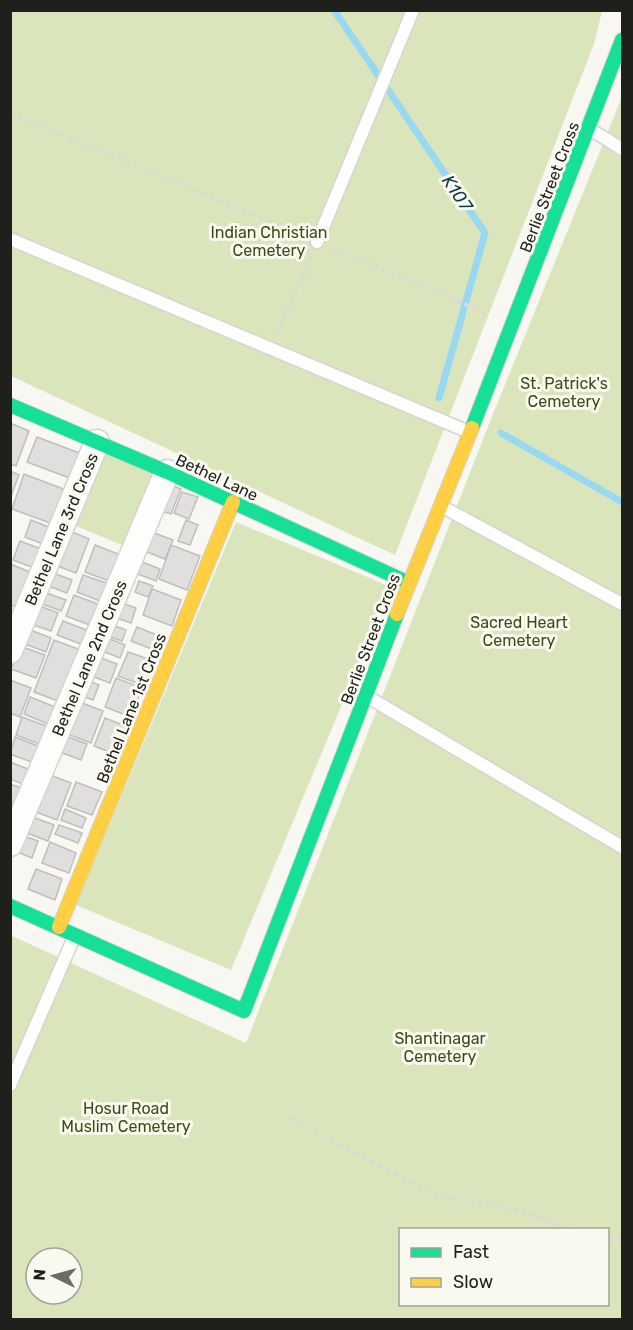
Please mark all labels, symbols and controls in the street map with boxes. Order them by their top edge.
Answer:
street label: Berlie Street Cross [516,119,583,255]
water label: K107 [437,171,478,217]
park label: Indian Christian Cemetery [210,223,328,260]
park label: St. Patrick's Cemetery [520,374,608,411]
street label: Bethel Lane 3rd Cross [21,450,102,608]
street label: Bethel Lane [172,450,261,505]
street label: Berlie Street Cross [337,571,404,707]
street label: Bethel Lane 2nd Cross [48,577,131,739]
park label: Sacred Heart Cemetery [470,613,568,650]
street label: Bethel Lane 1st Cross [93,630,170,786]
park label: Shantinagar Cemetery [394,1029,486,1066]
park label: Hosur Road Muslim Cemetery [61,1099,191,1136]
legend [399,1228,609,1306]
text: Fast [453,1241,489,1263]
north arrow [24,1246,84,1306]
text: N [30,1268,50,1281]
text: Slow [453,1271,493,1293]

